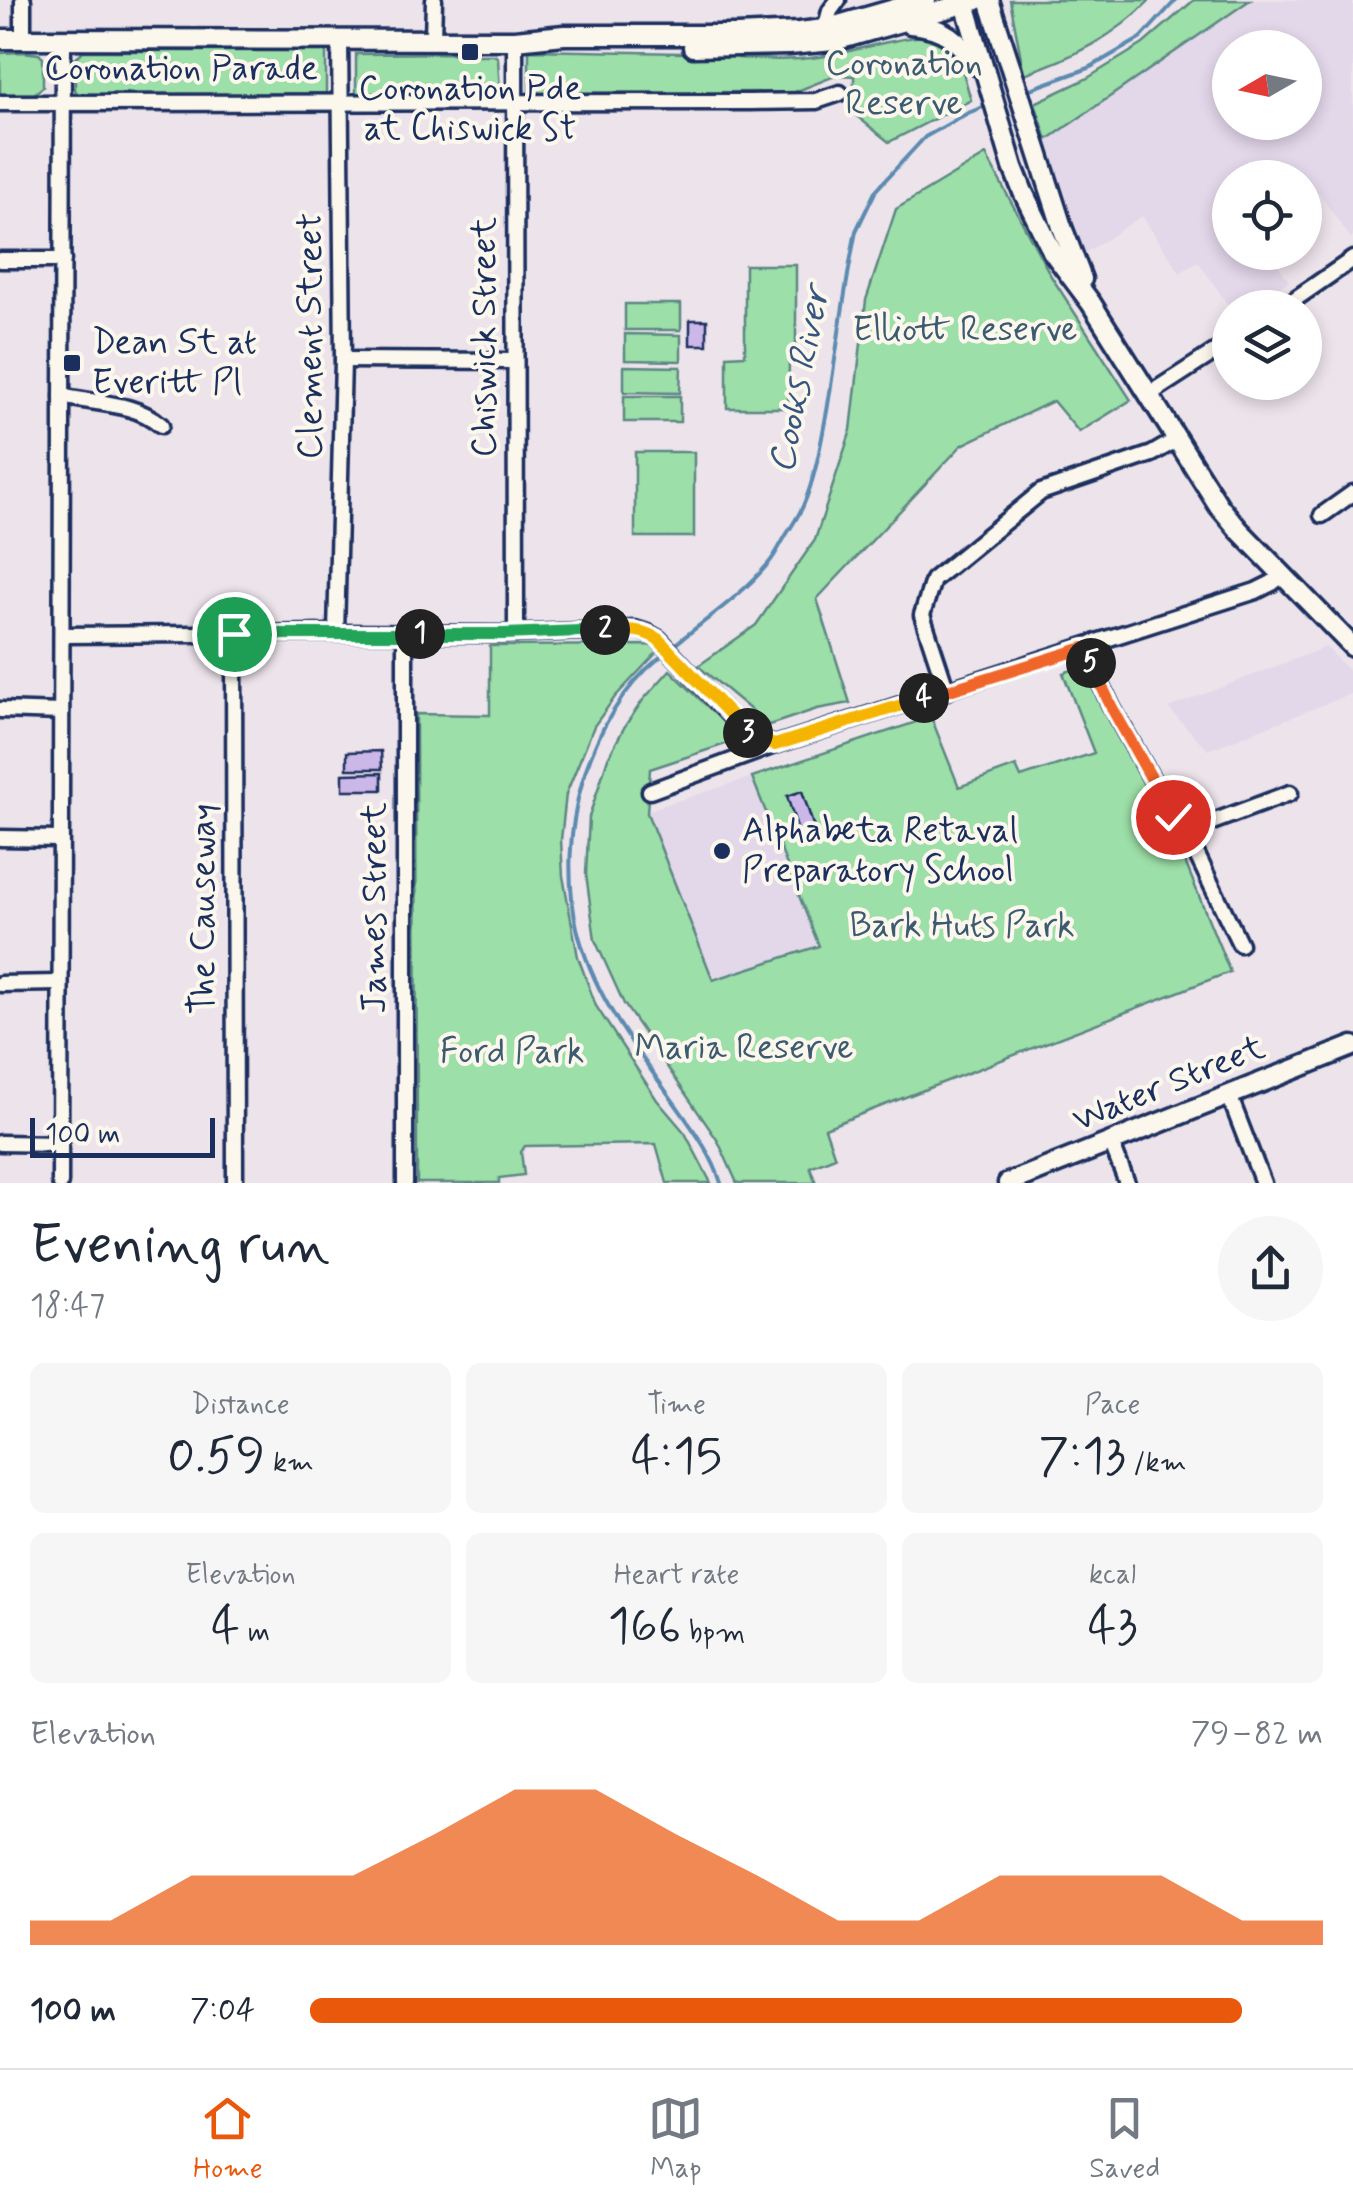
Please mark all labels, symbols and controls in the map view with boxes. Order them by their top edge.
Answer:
north arrow [1212,30,1322,140]
map controls [1212,30,1322,400]
marker: Coronation Pde at Chiswick St [459,41,481,63]
park label: Coronation Reserve [825,41,983,127]
street label: Coronation Parade [44,46,318,92]
place label: Coronation Pde at Chiswick St [359,66,581,152]
button: locate [1212,160,1322,270]
street label: Clement Street [288,213,334,459]
street label: Chiswick Street [462,216,508,457]
water label: Cooks River [758,278,843,477]
button: layers [1212,290,1322,400]
park label: Elliott Reserve [853,307,1077,353]
place label: Dean St at Everitt Pl [92,320,257,406]
marker: Dean St at Everitt Pl [61,352,83,374]
pin [192,592,277,677]
pin: 2 [580,605,630,655]
icon: arrive [207,607,262,662]
pin: 1 [395,609,445,659]
text: 2 [598,611,612,648]
text: 1 [414,615,426,652]
pin: 5 [1066,638,1116,688]
text: 5 [1083,644,1099,681]
pin: 4 [899,673,949,723]
text: 4 [916,679,932,716]
pin: 3 [723,708,773,758]
text: 3 [742,714,754,751]
pin [1131,775,1216,860]
icon: check [1146,790,1201,845]
street label: James Street [352,802,398,1013]
street label: The Causeway [181,804,227,1014]
place label: Alphabeta Retaval Preparatory School [742,808,1018,894]
marker: Alphabeta Retaval Preparatory School [711,840,733,862]
park label: Bark Huts Park [849,903,1075,949]
street label: Water Street [1066,1024,1272,1143]
park label: Maria Reserve [634,1025,854,1071]
park label: Ford Park [440,1029,584,1075]
scale bar [30,1113,215,1158]
text: 100 m [45,1117,120,1154]
text: Evening run [30,1211,330,1283]
button: share [1218,1216,1323,1321]
text: 18:47 [30,1285,105,1327]
text: Distance [191,1387,290,1424]
text: Time [647,1387,706,1424]
text: Pace [1085,1387,1140,1424]
text: 0.59 [167,1424,265,1490]
text: 4:15 [631,1424,722,1490]
text: 7:13 [1039,1424,1126,1490]
text: km [265,1445,314,1482]
text: /km [1126,1445,1186,1482]
text: Elevation [185,1557,296,1594]
text: Heart rate [614,1557,739,1594]
text: kcal [1089,1557,1136,1594]
text: 4 [211,1594,240,1660]
text: 166 [608,1594,681,1660]
text: 43 [1087,1594,1138,1660]
text: m [240,1615,270,1652]
text: bpm [681,1615,745,1652]
text: Elevation [30,1713,156,1755]
text: 79–82 m [1191,1713,1323,1755]
text: 100 m [30,1990,116,2032]
text: 7:04 [190,1990,255,2032]
tab: Home [193,2091,263,2188]
tab: Map [648,2091,703,2188]
tab: Saved [1089,2091,1160,2188]

